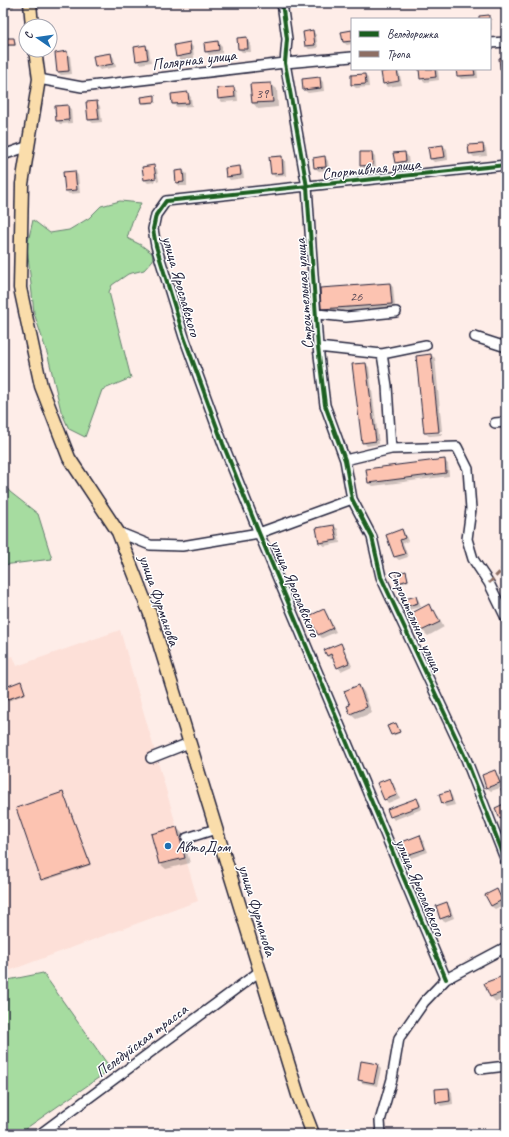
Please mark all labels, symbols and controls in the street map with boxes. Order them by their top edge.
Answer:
north arrow [18,18,58,58]
legend [351,18,491,70]
text: Велодорожка [387,26,439,42]
text: С [21,30,36,40]
street label: Полярная улица [151,45,238,75]
text: Тропа [387,46,411,62]
house number: 39 [256,85,270,102]
street label: Спортивная улица [321,154,422,184]
street label: улица Ярославского [157,233,205,340]
street label: Строительная улица [290,236,318,350]
house number: 26 [350,288,363,305]
street label: улица Ярославского [265,536,325,641]
street label: улица Фурманова [134,551,184,649]
street label: Строительная улица [383,566,447,676]
street label: улица Ярославского [390,835,450,940]
place label: АвтоДом [176,837,232,857]
marker: АвтоДом [163,841,173,851]
street label: улица Фурманова [233,861,281,959]
street label: Пеледуйская трасса [92,999,192,1082]

